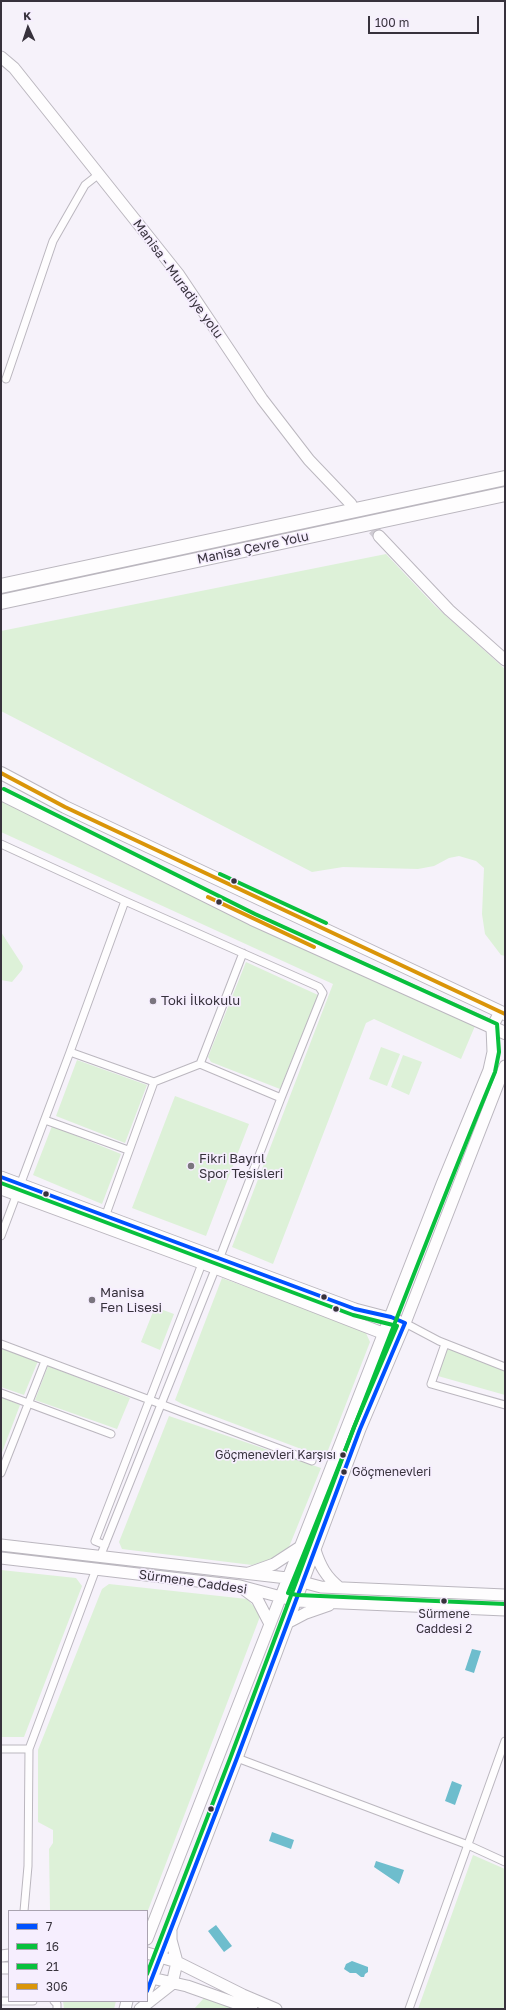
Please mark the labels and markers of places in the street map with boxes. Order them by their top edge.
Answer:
unlabelled marker [229,876,239,886]
unlabelled marker [214,897,224,907]
place label: Toki İlkokulu [161,993,240,1009]
marker: Toki İlkokulu [148,996,158,1006]
place label: Fikri Bayrıl Spor Tesisleri [199,1151,283,1182]
marker: Fikri Bayrıl Spor Tesisleri [186,1161,196,1171]
unlabelled marker [41,1189,51,1199]
place label: Manisa Fen Lisesi [100,1285,162,1316]
unlabelled marker [319,1292,329,1302]
marker: Manisa Fen Lisesi [87,1295,97,1305]
unlabelled marker [331,1304,341,1314]
place label: Göçmenevleri Karşısı [215,1448,336,1462]
marker: Göçmenevleri Karşısı [338,1450,348,1460]
place label: Göçmenevleri [352,1465,431,1479]
marker: Göçmenevleri [339,1467,349,1477]
marker: Sürmene Caddesi 2 [439,1596,449,1606]
place label: Sürmene Caddesi 2 [416,1607,472,1635]
unlabelled marker [206,1804,216,1814]

